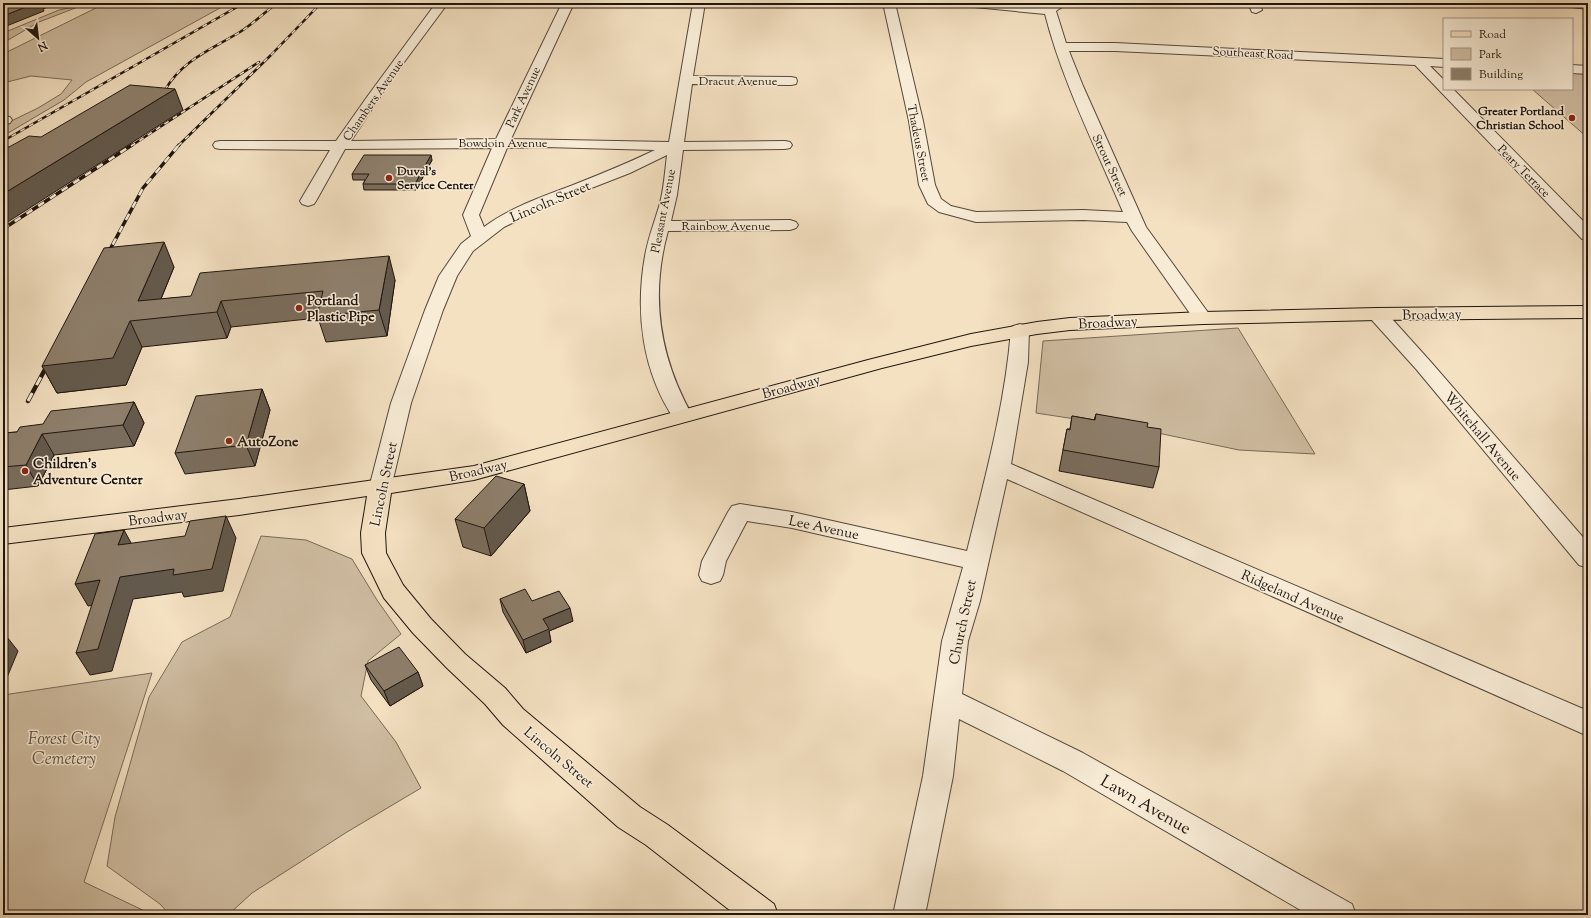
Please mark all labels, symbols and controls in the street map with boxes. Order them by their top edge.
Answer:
north arrow [18,18,58,58]
legend [1443,18,1573,90]
text: Road [1479,26,1506,44]
text: N [34,36,51,55]
street label: Southeast Road [1212,43,1294,65]
text: Park [1479,46,1502,64]
street label: Chambers Avenue [339,56,409,145]
street label: Park Avenue [502,64,546,131]
text: Building [1479,66,1523,84]
street label: Dracut Avenue [699,73,778,91]
street label: Thadeus Street [902,103,934,183]
place label: Greater Portland Christian School [1476,103,1565,135]
marker: Greater Portland Christian School [1567,113,1577,123]
street label: Strout Street [1087,131,1131,200]
street label: Bowdoin Avenue [459,135,548,153]
street label: Peary Terrace [1493,141,1554,203]
place label: Duval's Service Center [396,163,474,195]
street label: Pleasant Avenue [647,167,681,255]
marker: Duval's Service Center [384,173,394,183]
street label: Lincoln Street [507,177,594,229]
street label: Rainbow Avenue [682,218,771,236]
place label: Portland Plastic Pipe [307,292,375,328]
marker: Portland Plastic Pipe [294,303,304,313]
street label: Broadway [1402,305,1462,327]
street label: Broadway [1078,312,1138,336]
street label: Broadway [760,371,823,405]
street label: Whitehall Avenue [1438,388,1525,486]
place label: AutoZone [237,433,299,453]
marker: AutoZone [224,436,234,446]
street label: Lincoln Street [366,440,404,528]
place label: Children's Adventure Center [33,455,143,491]
street label: Broadway [447,456,510,488]
marker: Children's Adventure Center [20,466,30,476]
street label: Broadway [128,505,189,533]
street label: Lee Avenue [787,512,861,546]
street label: Ridgeland Avenue [1237,566,1347,630]
street label: Church Street [945,578,983,667]
street label: Lincoln Street [518,723,597,794]
park label: Forest City Cemetery [28,728,100,772]
street label: Lawn Avenue [1095,770,1195,841]

